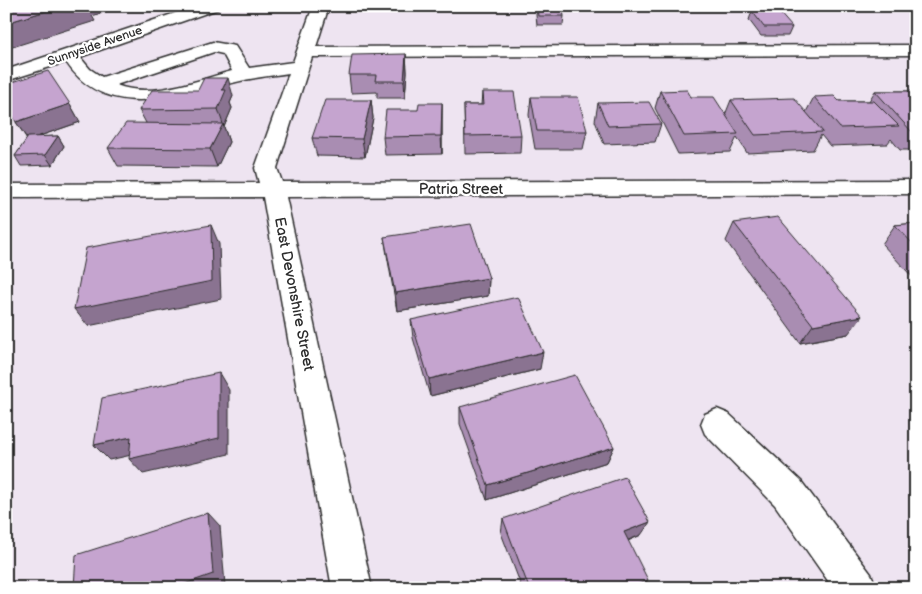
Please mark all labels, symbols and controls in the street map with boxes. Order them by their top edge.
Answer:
street label: Sunnyside Avenue [46,23,144,69]
street label: Patria Street [419,180,504,199]
street label: East Devonshire Street [270,216,318,373]

